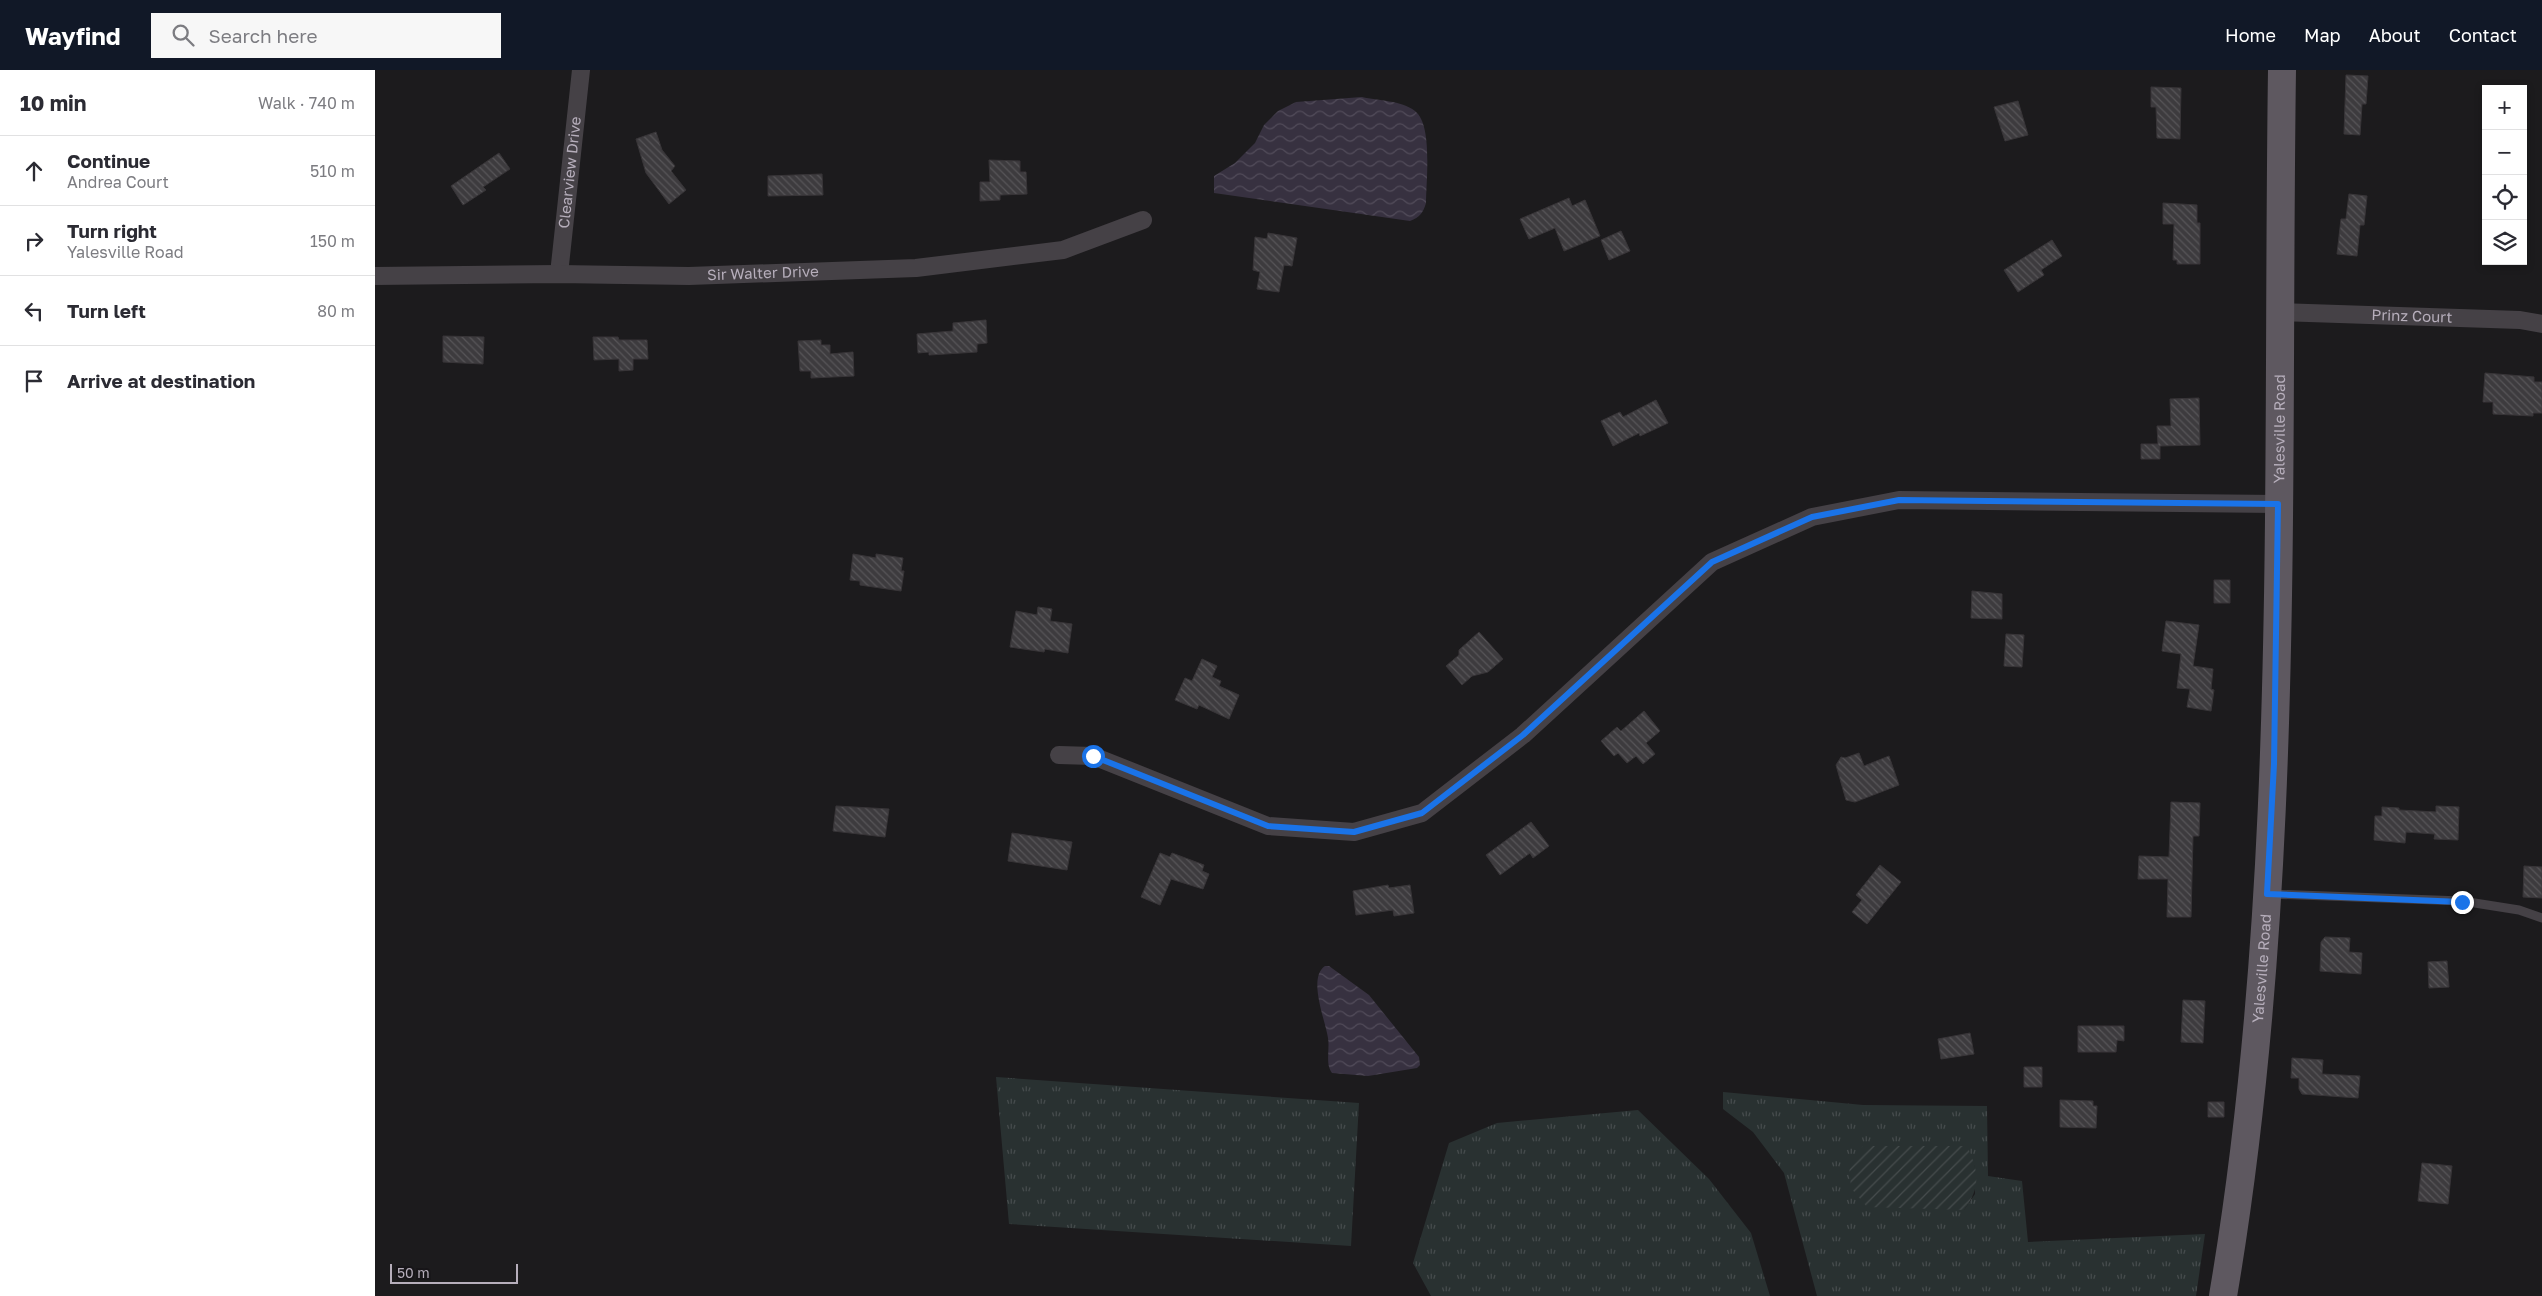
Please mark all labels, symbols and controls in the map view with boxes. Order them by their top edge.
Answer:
search box [151,13,501,58]
text: Wayfind [25,21,121,50]
icon: search [169,21,197,49]
text: Search here [209,24,317,47]
text: Home [2225,24,2276,46]
text: Map [2304,24,2341,46]
text: About [2369,24,2421,46]
text: Contact [2449,24,2517,46]
map controls [2482,85,2527,265]
button: + [2482,85,2527,130]
text: 10 min [20,90,87,116]
text: Walk · 740 m [258,93,355,113]
street label: Clearview Drive [554,115,584,229]
button: − [2482,130,2527,175]
text: Continue [67,149,150,172]
icon: ahead [20,157,48,185]
text: 510 m [310,161,355,181]
text: Andrea Court [67,172,169,192]
button: locate [2482,175,2527,220]
text: Turn right [67,219,157,242]
button: layers [2482,220,2527,265]
icon: right [20,227,48,255]
text: 150 m [310,231,355,251]
text: Yalesville Road [67,242,184,262]
street label: Sir Walter Drive [707,261,819,283]
icon: left [20,297,48,325]
text: Turn left [67,299,146,322]
text: 80 m [317,301,355,321]
street label: Prinz Court [2371,305,2453,326]
icon: arrive [20,367,48,395]
text: Arrive at destination [67,369,255,392]
street label: Yalesville Road [2269,374,2288,484]
route start [1082,745,1105,768]
route end [2451,891,2474,914]
street label: Yalesville Road [2248,913,2274,1024]
scale bar [390,1261,517,1284]
text: 50 m [397,1264,430,1281]

